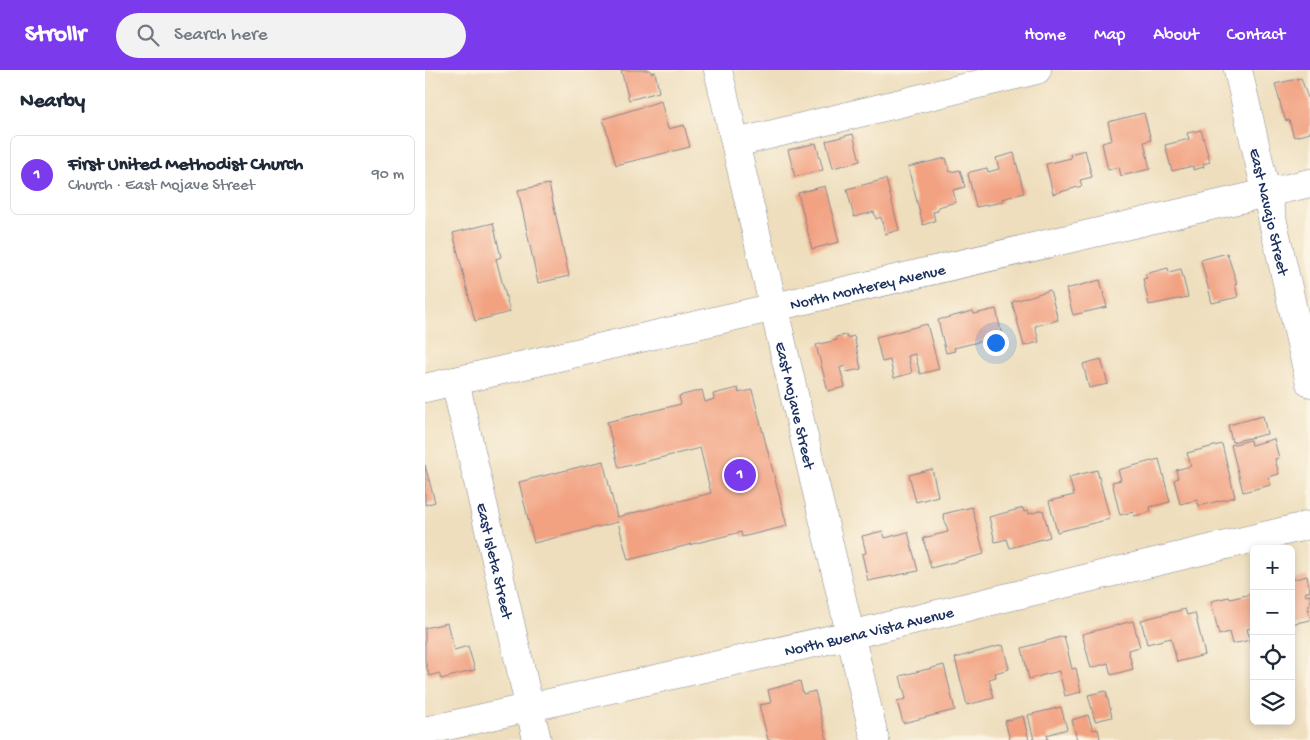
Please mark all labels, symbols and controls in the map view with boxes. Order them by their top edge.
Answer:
search box [116,13,466,58]
text: Strollr [25,21,86,50]
icon: search [134,21,162,49]
text: Search here [174,24,268,47]
text: Home [1024,25,1066,46]
text: Map [1094,25,1125,46]
text: About [1153,25,1199,46]
text: Contact [1227,25,1285,46]
text: Nearby [20,90,85,115]
street label: East Navajo Street [1243,147,1291,279]
text: First United Methodist Church [68,154,303,177]
text: 1 [34,166,40,185]
text: 90 m [372,166,404,185]
text: Church · East Mojave Street [68,177,255,196]
street label: North Monterey Avenue [789,262,948,316]
your location [983,330,1009,356]
street label: East Mojave Street [769,340,817,473]
pin: 1 [724,456,756,494]
street label: East Isleta Street [470,501,515,622]
map controls [1250,545,1295,725]
button: + [1250,545,1295,590]
button: − [1250,590,1295,635]
street label: North Buena Vista Avenue [783,604,957,663]
button: locate [1250,635,1295,680]
button: layers [1250,680,1295,725]

